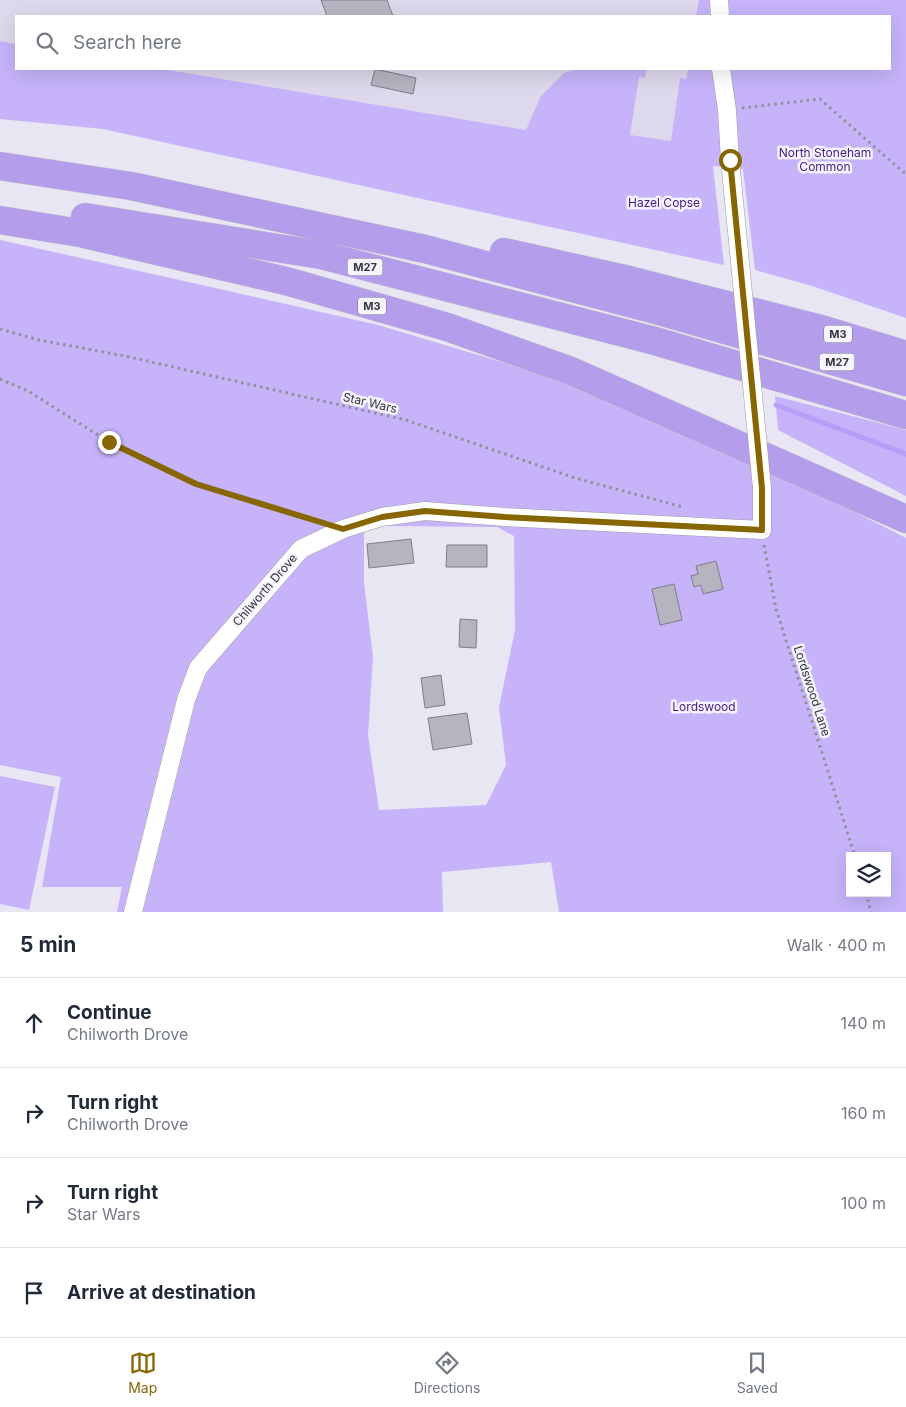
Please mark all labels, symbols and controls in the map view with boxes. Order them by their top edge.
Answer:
search box [15,15,891,70]
icon: search [33,29,61,57]
text: Search here [73,31,182,54]
park label: North Stoneham Common [779,145,871,174]
route start [719,149,742,172]
park label: Hazel Copse [628,195,700,210]
road number: M27 [348,258,382,276]
road number: M3 [358,298,386,314]
road number: M3 [824,326,852,342]
road number: M27 [820,354,854,371]
street label: Star Wars [342,389,399,416]
route end [98,431,121,454]
street label: Chilworth Drove [229,550,300,629]
street label: Lordswood Lane [791,644,834,738]
park label: Lordswood [672,699,736,714]
map controls [846,852,891,897]
button: layers [846,852,891,897]
text: 5 min [20,932,76,957]
text: Walk · 400 m [787,935,886,955]
text: Continue [67,1001,152,1024]
icon: ahead [20,1009,48,1037]
text: 140 m [841,1013,886,1033]
text: Chilworth Drove [67,1024,188,1044]
text: Turn right [67,1091,158,1114]
icon: right [20,1099,48,1127]
text: 160 m [841,1103,886,1123]
text: Chilworth Drove [67,1114,188,1134]
text: Turn right [67,1181,158,1204]
icon: right [20,1189,48,1217]
text: 100 m [841,1193,886,1213]
text: Star Wars [67,1204,141,1224]
icon: arrive [20,1279,48,1307]
text: Arrive at destination [67,1281,256,1304]
tab: Map [128,1349,157,1396]
tab: Directions [414,1349,480,1396]
tab: Saved [737,1349,778,1396]

